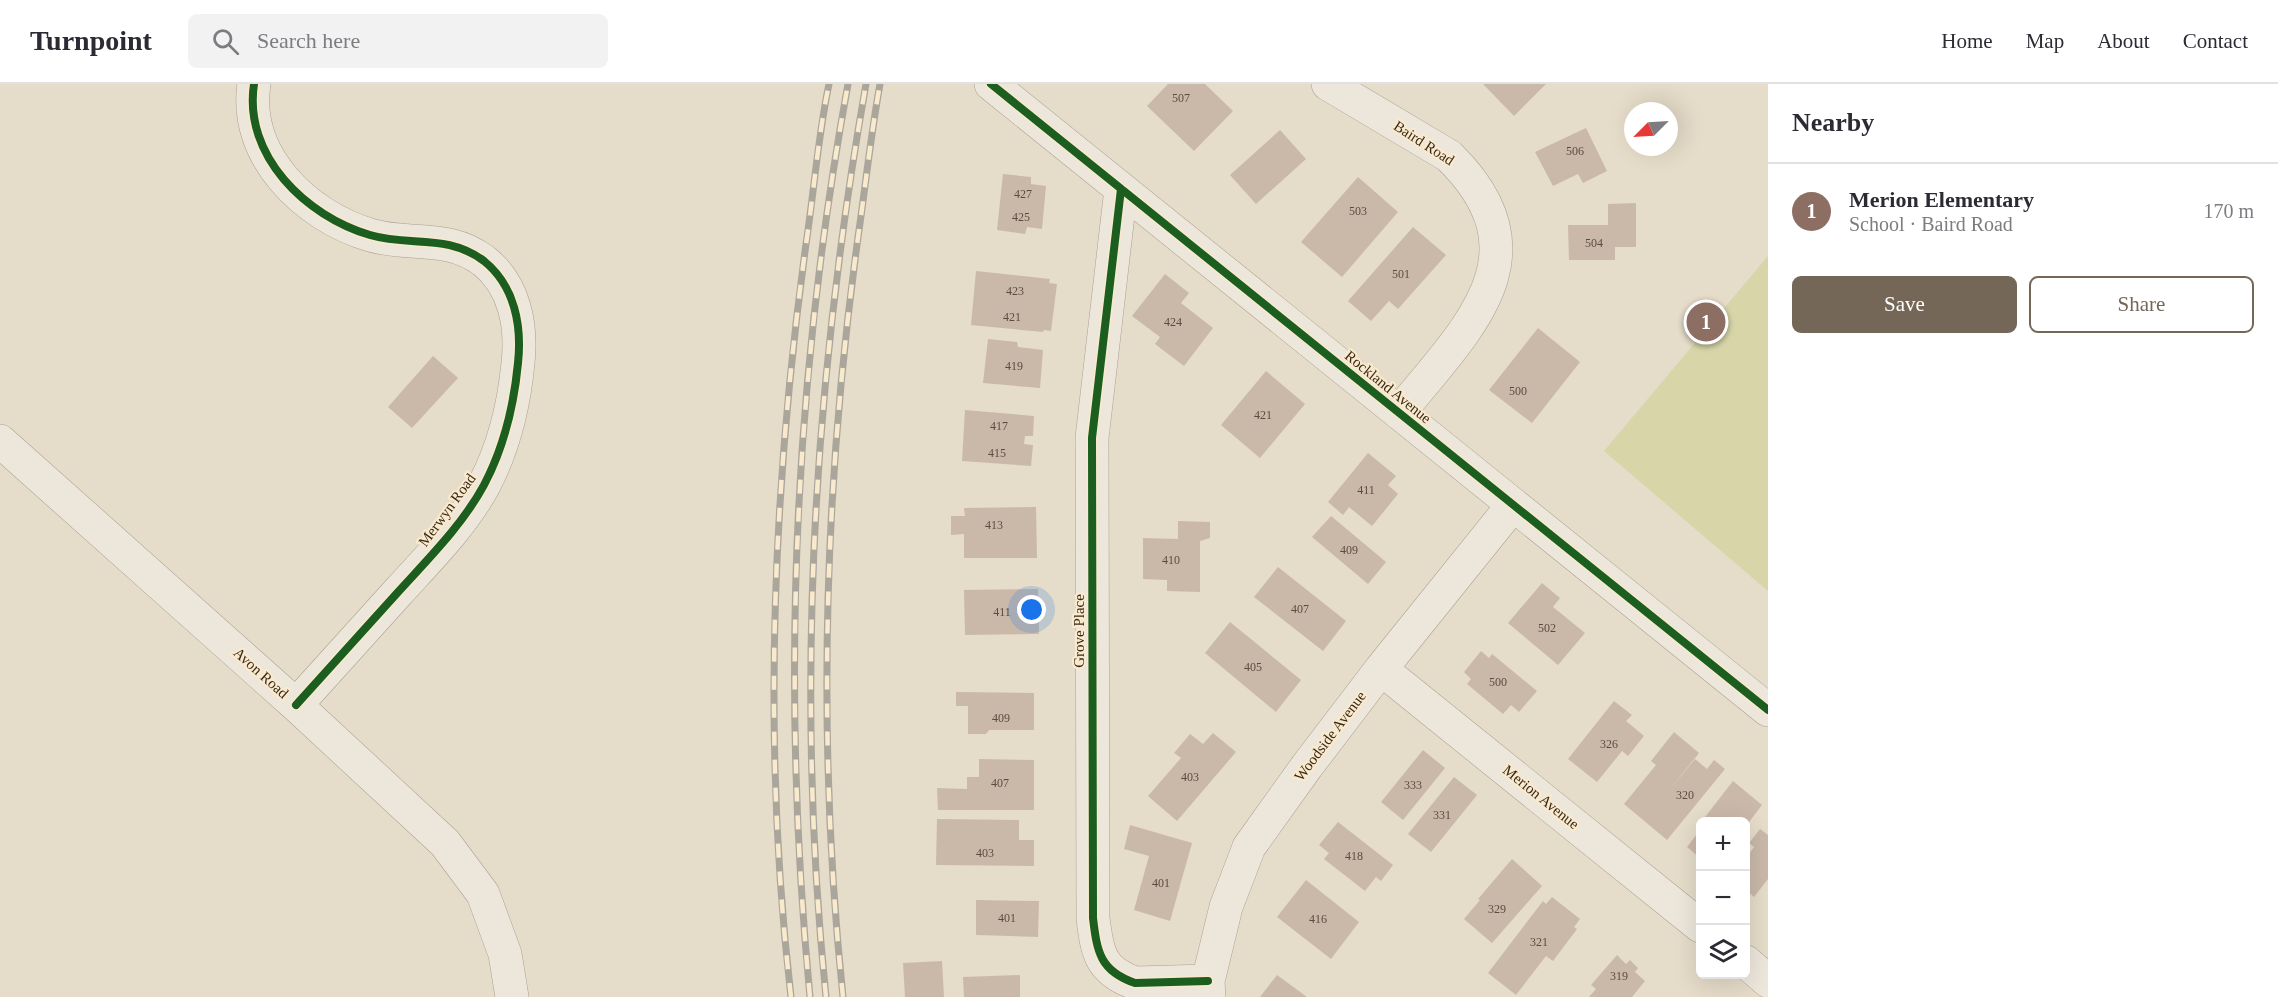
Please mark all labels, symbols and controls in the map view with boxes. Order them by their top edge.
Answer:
search box [188,14,608,68]
text: Turnpoint [30,25,152,56]
icon: search [209,25,242,58]
text: Search here [257,28,360,53]
text: Home [1941,29,1993,53]
text: Map [2026,29,2064,53]
text: About [2097,29,2150,53]
text: Contact [2183,29,2248,53]
house number: 507 [1172,91,1190,105]
north arrow [1624,102,1678,156]
text: Nearby [1792,108,1874,137]
street label: Baird Road [1391,118,1458,169]
house number: 506 [1566,144,1584,158]
house number: 427 [1014,187,1032,201]
text: Merion Elementary [1849,187,2034,212]
text: 1 [1807,200,1817,222]
text: 170 m [2203,200,2254,222]
house number: 503 [1349,204,1367,218]
house number: 425 [1012,210,1030,224]
text: School · Baird Road [1849,213,2013,235]
house number: 504 [1585,236,1603,250]
house number: 501 [1392,267,1410,281]
button: Save [1792,276,2017,333]
button: Share [2029,276,2254,333]
house number: 423 [1006,284,1024,298]
pin: 1 [1686,300,1726,344]
house number: 421 [1003,310,1021,324]
house number: 424 [1164,315,1182,329]
street label: Rockland Avenue [1342,347,1434,427]
house number: 419 [1005,359,1023,373]
house number: 500 [1509,384,1527,398]
house number: 421 [1254,408,1272,422]
house number: 417 [990,419,1008,433]
house number: 415 [988,446,1006,460]
street label: Merwyn Road [415,470,479,550]
house number: 411 [1357,483,1375,497]
house number: 413 [985,518,1003,532]
house number: 409 [1340,543,1358,557]
house number: 410 [1162,553,1180,567]
street label: Grove Place [1071,594,1087,668]
your location [1017,595,1046,624]
house number: 407 [1291,602,1309,616]
house number: 411 [993,605,1011,619]
house number: 502 [1538,621,1556,635]
street label: Avon Road [231,644,292,702]
house number: 405 [1244,660,1262,674]
house number: 500 [1489,675,1507,689]
street label: Woodside Avenue [1291,688,1369,784]
house number: 409 [992,711,1010,725]
house number: 326 [1600,737,1618,751]
street label: Merion Avenue [1500,762,1582,833]
house number: 403 [1181,770,1199,784]
house number: 407 [991,776,1009,790]
house number: 333 [1404,778,1422,792]
house number: 320 [1676,788,1694,802]
house number: 331 [1433,808,1451,822]
map controls [1696,817,1750,979]
button: + [1696,817,1750,871]
house number: 403 [976,846,994,860]
house number: 418 [1345,849,1363,863]
button: − [1696,871,1750,925]
house number: 401 [1152,876,1170,890]
house number: 329 [1488,902,1506,916]
house number: 401 [998,911,1016,925]
house number: 416 [1309,912,1327,926]
button: layers [1696,925,1750,979]
house number: 321 [1530,935,1548,949]
house number: 319 [1610,969,1628,983]

